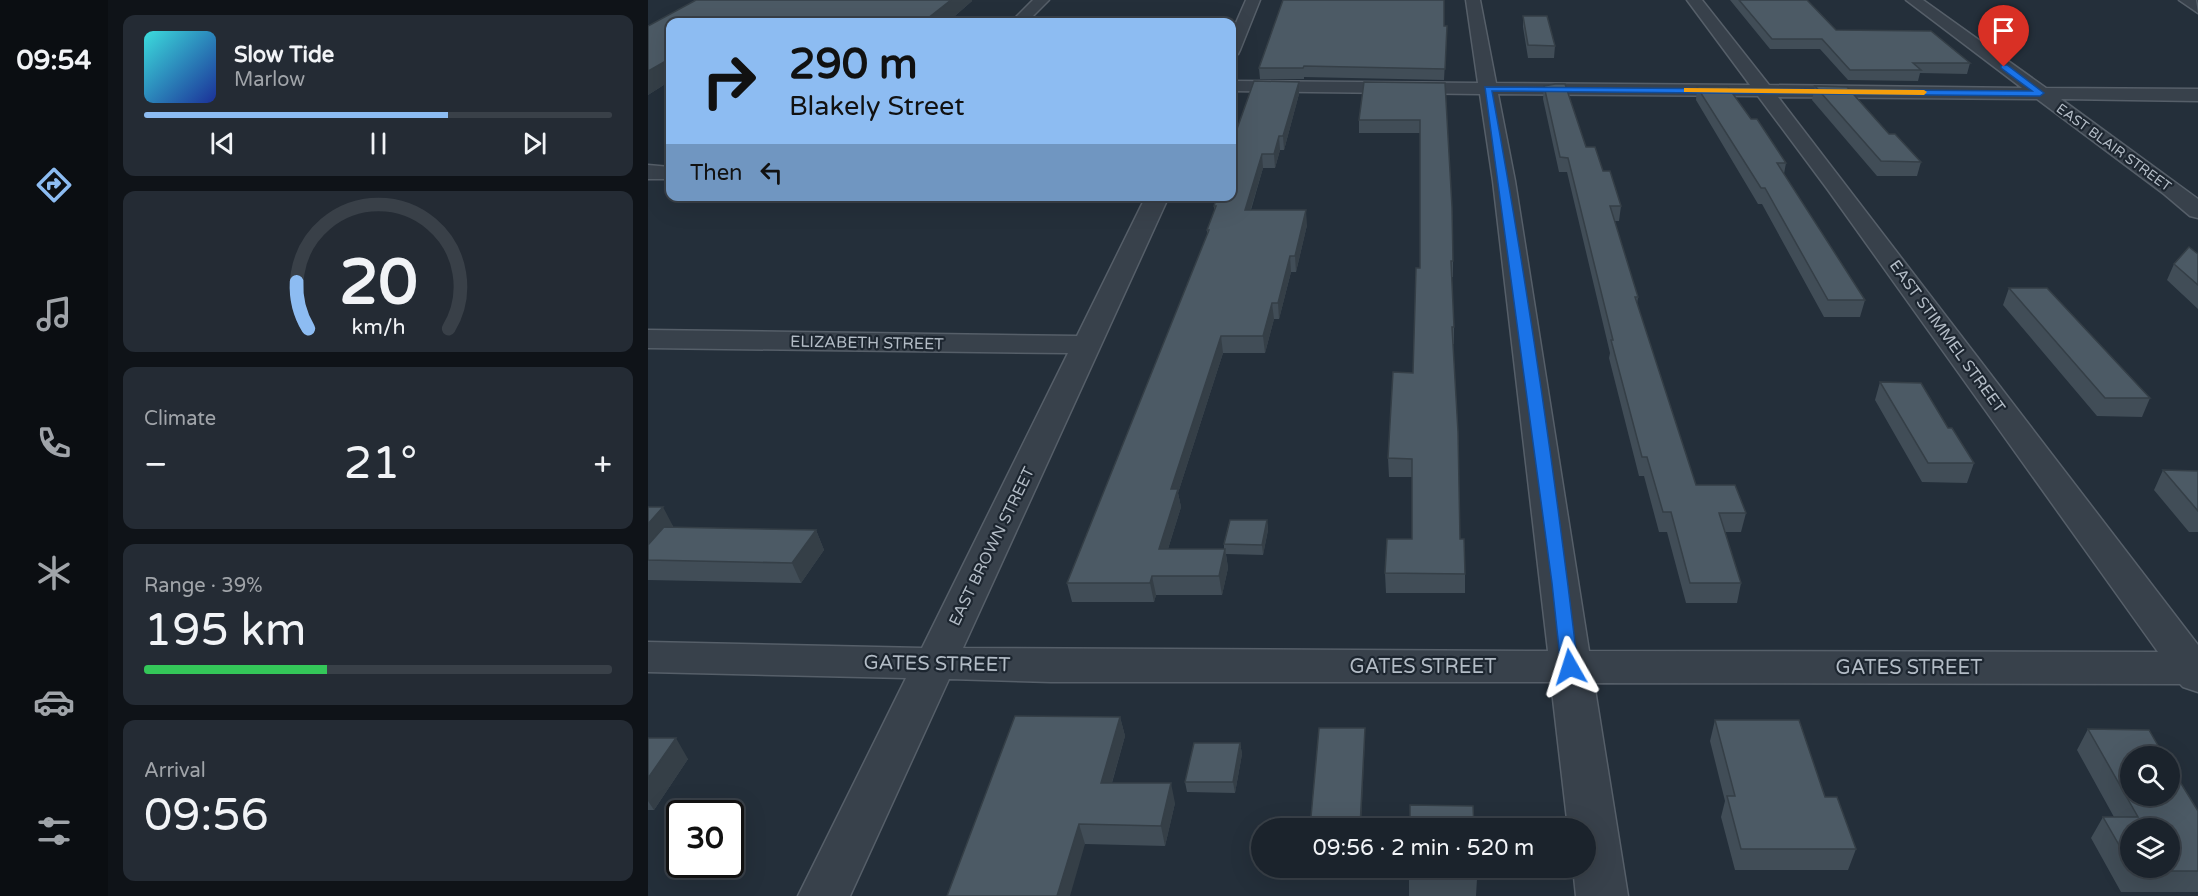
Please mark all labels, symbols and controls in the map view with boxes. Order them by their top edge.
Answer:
pin [1978,5,2029,67]
icon: arrive [1987,14,2020,47]
text: 290 m [789,39,918,90]
text: Slow Tide [234,42,334,68]
icon: right [690,42,768,120]
text: 09:54 [17,44,91,77]
text: Marlow [234,68,305,92]
text: Blakely Street [789,90,965,123]
street label: EAST BLAIR STREET [2053,100,2175,195]
icon: previous [206,127,239,160]
icon: pause [362,127,395,160]
icon: next [518,127,551,160]
icon: left [755,156,788,189]
text: Then [690,160,743,186]
icon: directions [33,164,75,206]
text: 20 [339,246,417,321]
street label: EAST STIMMEL STREET [1885,256,2009,417]
icon: music [33,293,75,335]
text: km/h [351,314,405,340]
street label: ELIZABETH STREET [790,332,944,354]
text: Climate [144,407,216,431]
icon: phone [33,422,75,464]
text: 21° [344,437,417,491]
text: − [144,445,168,484]
text: + [593,445,612,484]
street label: EAST BROWN STREET [945,463,1039,629]
icon: climate [33,552,75,594]
text: Range · 39% [144,574,263,598]
text: 195 km [144,604,306,658]
position arrow [1538,635,1602,699]
street label: GATES STREET [863,651,1011,677]
street label: GATES STREET [1350,655,1496,679]
street label: GATES STREET [1836,656,1982,680]
icon: car [33,681,75,723]
map controls [2120,746,2180,878]
button: search [2120,746,2180,806]
text: Arrival [144,759,206,783]
text: 09:56 [144,789,269,843]
speed limit sign: 30 [666,800,744,878]
icon: filters [33,810,75,852]
button: layers [2120,818,2180,878]
text: 09:56 · 2 min · 520 m [1313,835,1534,861]

